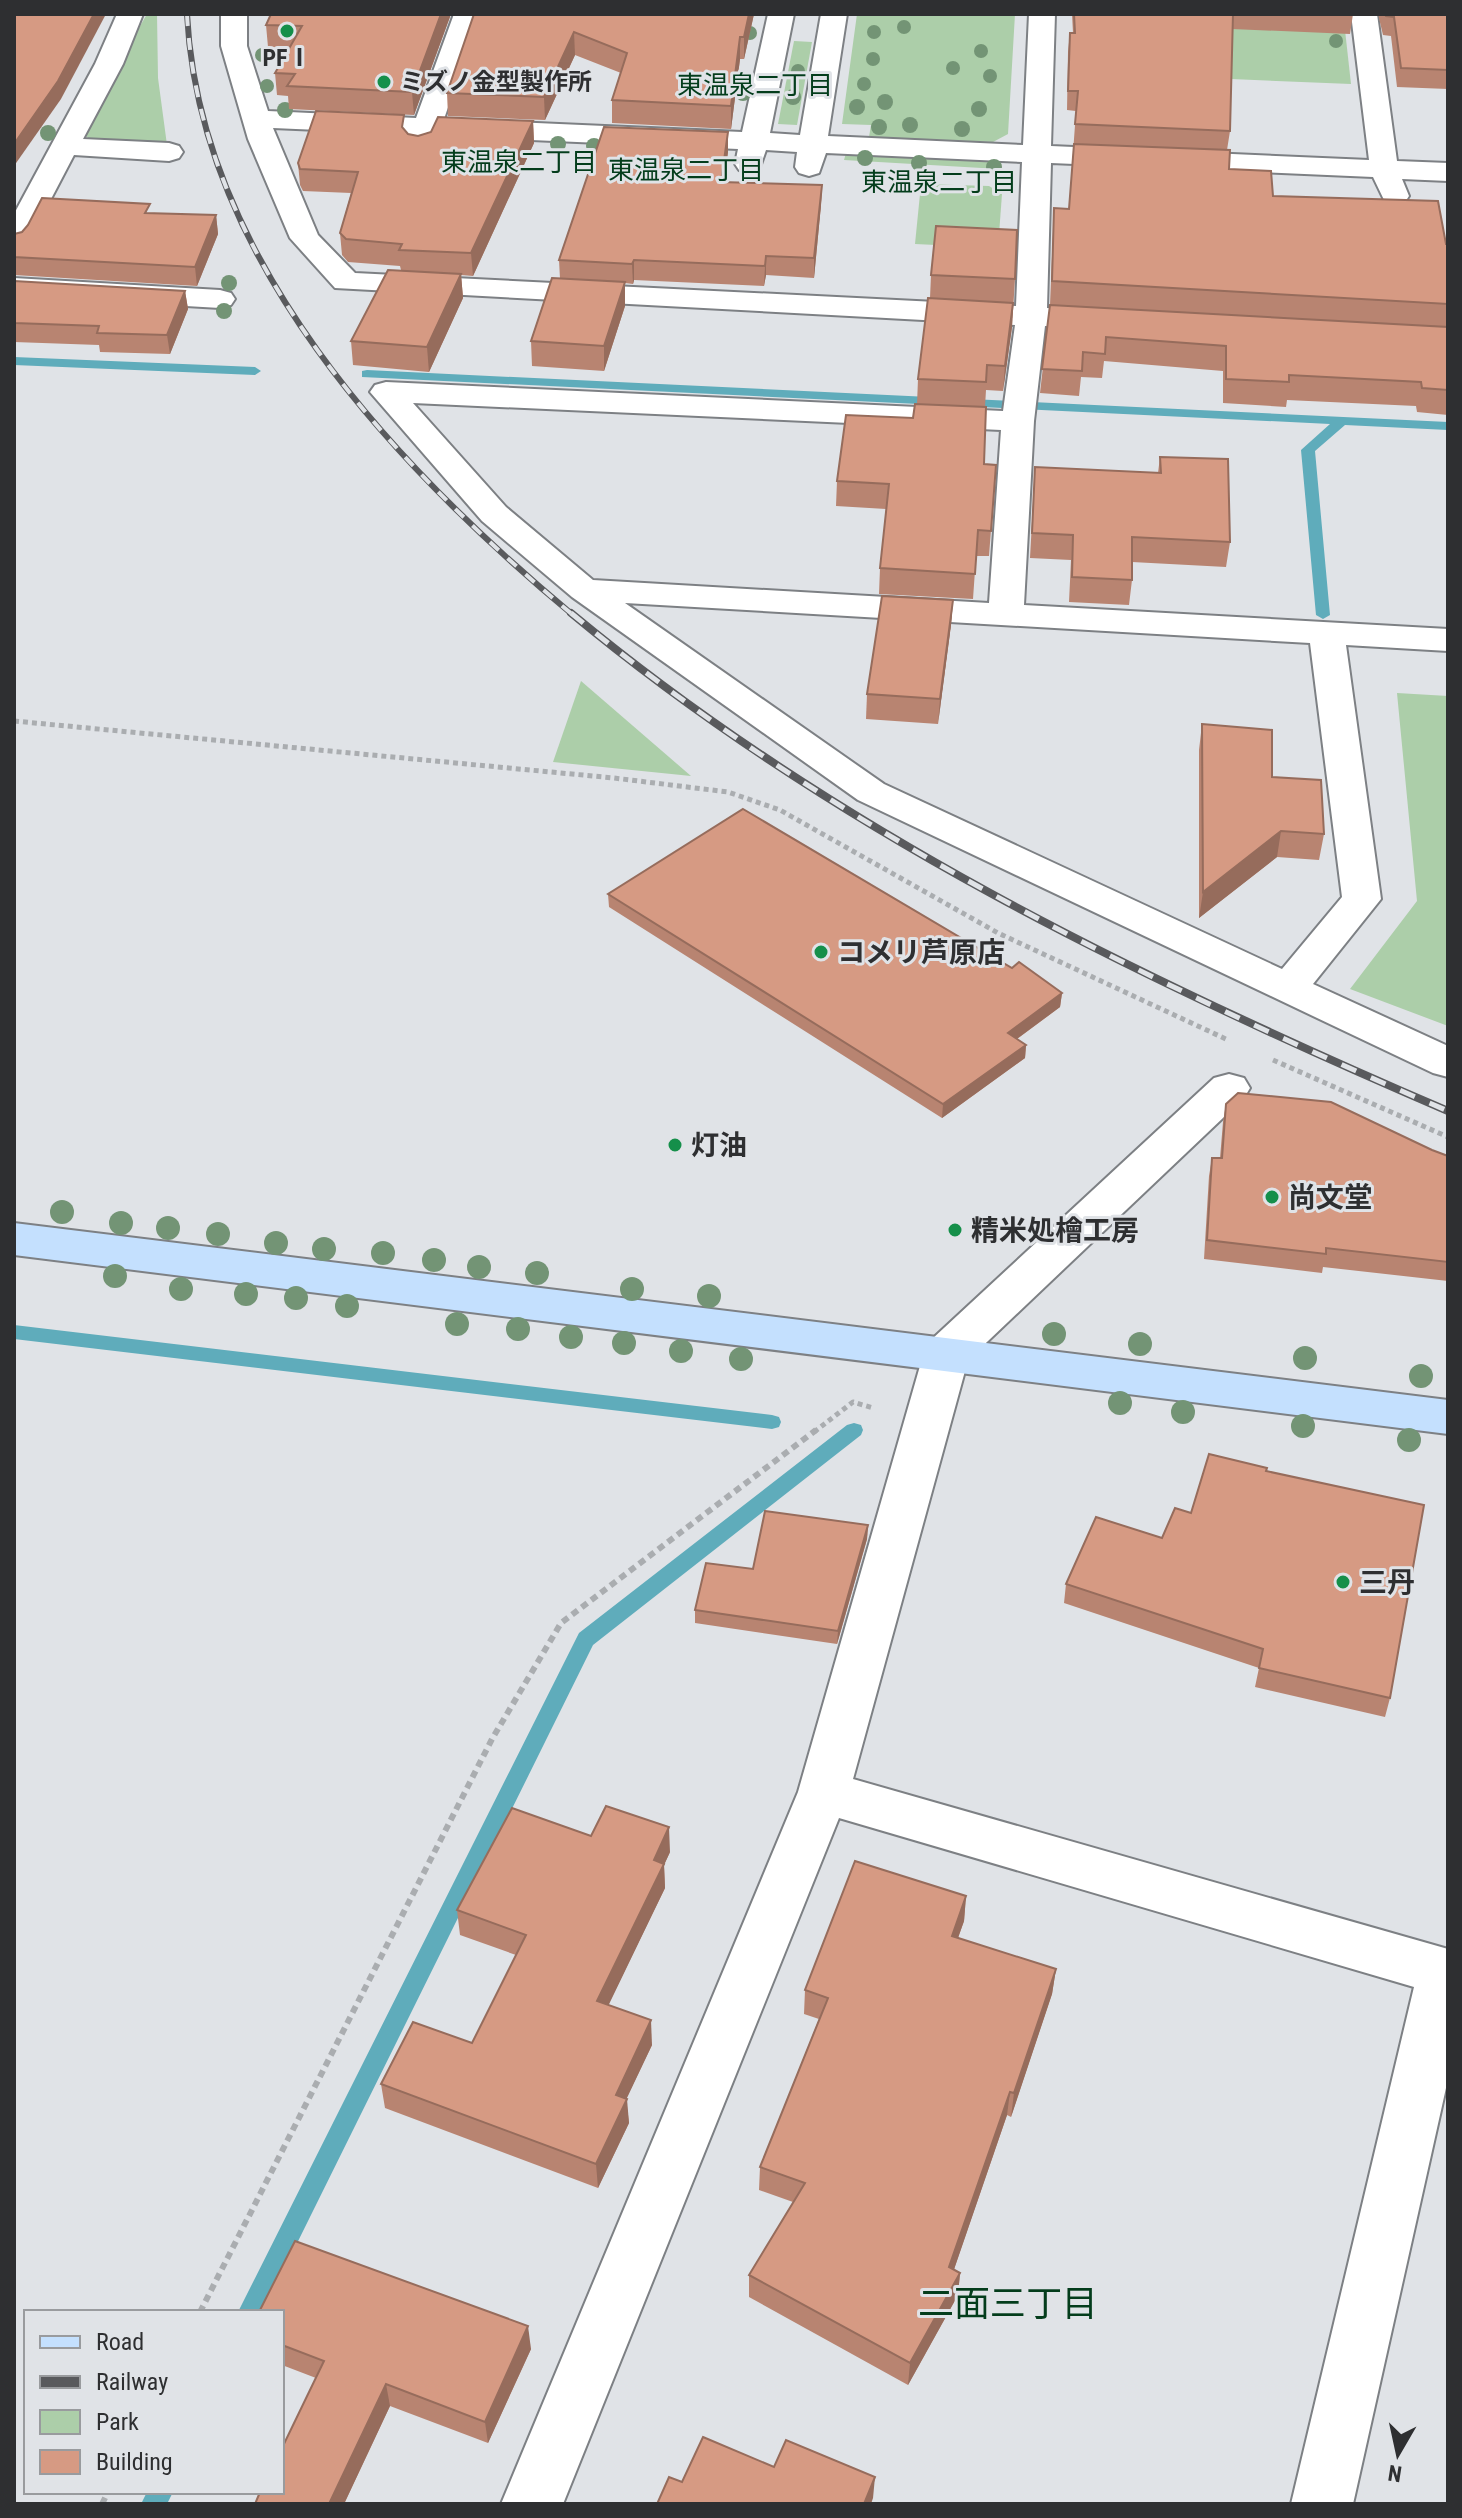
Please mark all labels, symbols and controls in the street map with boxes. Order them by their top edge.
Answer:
marker: PFⅠ [278,22,296,40]
place label: PFⅠ [262,44,312,72]
place label: ミズノ金型製作所 [400,68,592,96]
district label: 東温泉二丁目 [677,70,833,100]
marker: ミズノ金型製作所 [375,73,393,91]
district label: 東温泉二丁目 [441,147,597,177]
district label: 東温泉二丁目 [608,155,764,185]
district label: 東温泉二丁目 [861,167,1017,197]
place label: コメリ芦原店 [837,936,1005,969]
marker: コメリ芦原店 [812,943,830,961]
place label: 灯油 [691,1129,747,1162]
marker: 灯油 [666,1136,684,1154]
place label: 尚文堂 [1288,1181,1372,1214]
marker: 尚文堂 [1263,1188,1281,1206]
place label: 精米処檜工房 [971,1214,1139,1247]
marker: 精米処檜工房 [946,1221,964,1239]
place label: 三丹 [1359,1566,1415,1599]
marker: 三丹 [1334,1573,1352,1591]
district label: 二面三丁目 [918,2283,1098,2325]
legend [24,2310,284,2494]
text: Road [96,2328,144,2356]
text: Railway [96,2368,168,2396]
text: Park [96,2408,139,2436]
north arrow [1358,2414,1438,2494]
text: Building [96,2448,173,2476]
text: N [1386,2460,1404,2487]

